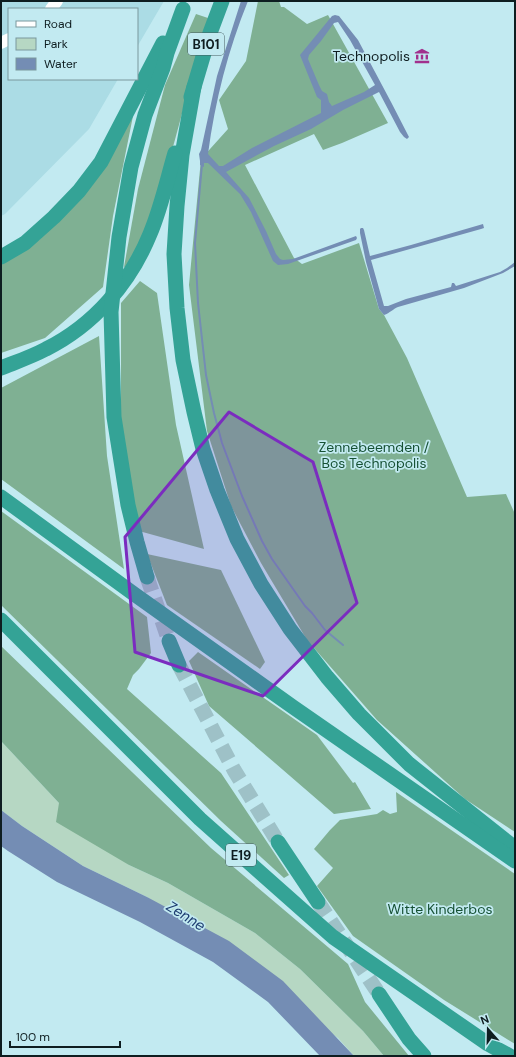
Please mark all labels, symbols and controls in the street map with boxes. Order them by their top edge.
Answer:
legend [8,8,138,80]
text: Road [44,16,72,32]
road number: B101 [188,33,224,55]
text: Park [44,36,68,52]
place label: Technopolis [332,47,410,65]
museum icon: Technopolis [413,47,431,65]
text: Water [44,56,78,72]
park label: Zennebeemden / Bos Technopolis [319,438,430,472]
road number: E19 [226,844,256,866]
water label: Zenne [163,896,210,936]
park label: Witte Kinderbos [388,900,492,918]
north arrow [468,1009,508,1049]
text: N [478,1012,491,1028]
scale bar [10,1023,120,1049]
text: 100 m [16,1029,50,1045]

